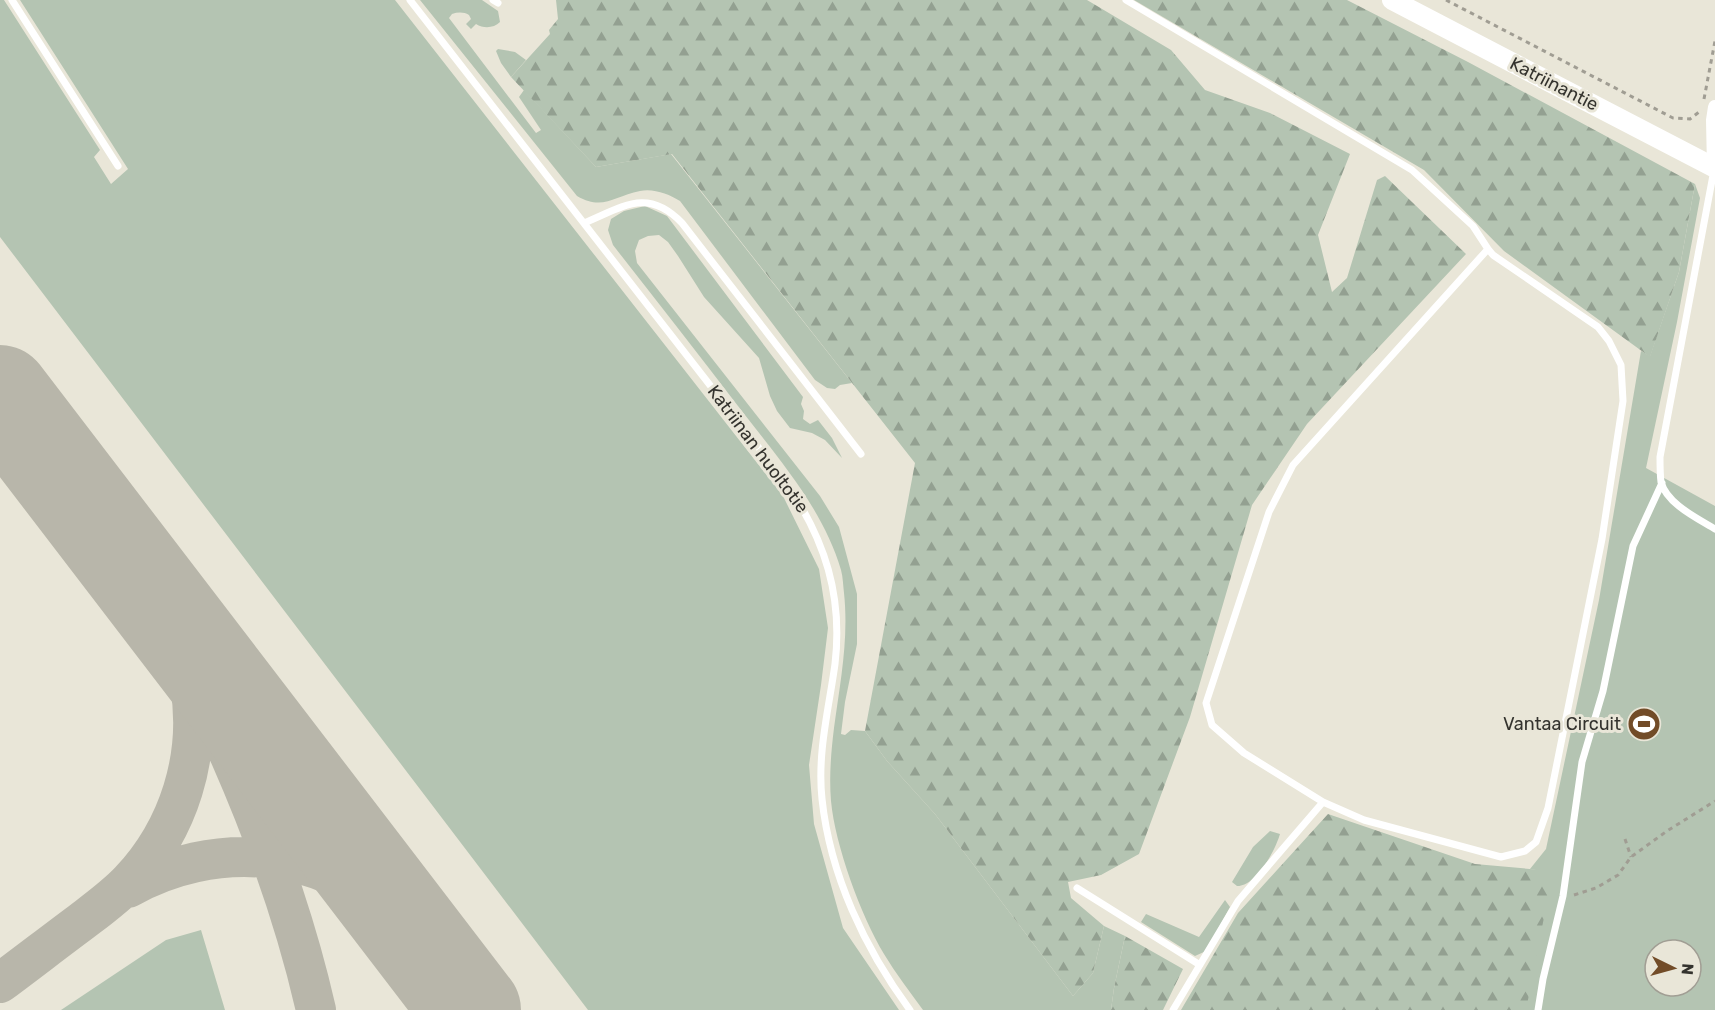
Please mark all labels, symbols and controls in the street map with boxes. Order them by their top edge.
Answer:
street label: Katriinantie [1506,52,1602,116]
street label: Katriinan huoltotie [703,381,813,517]
sports icon: Vantaa Circuit [1626,706,1662,742]
place label: Vantaa Circuit [1503,713,1621,735]
north arrow [1643,938,1703,998]
text: N [1677,963,1697,976]

